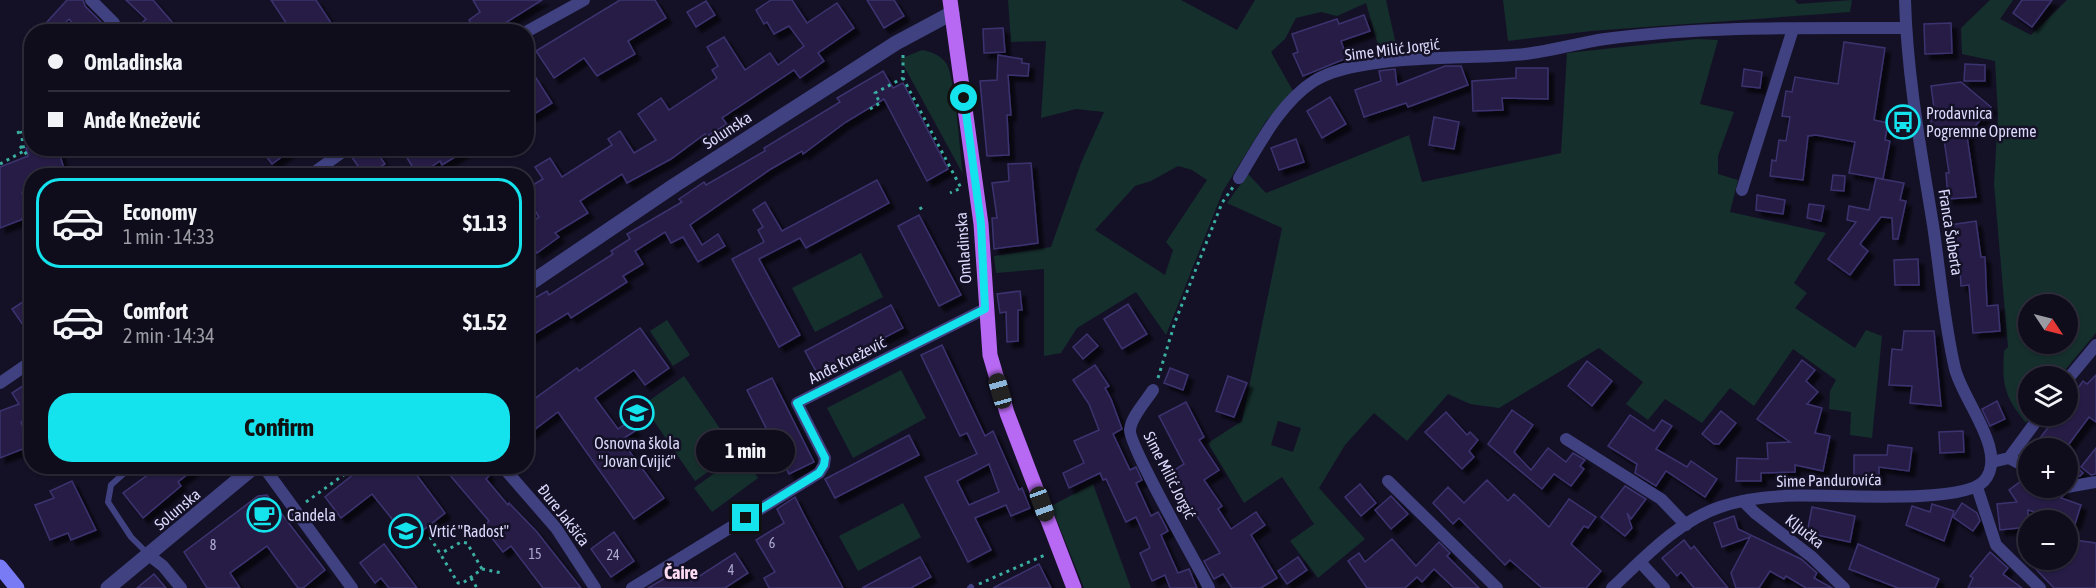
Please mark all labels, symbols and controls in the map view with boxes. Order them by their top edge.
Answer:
street label: Sime Milić Jorgić [1344,34,1441,65]
text: Omladinska [84,49,183,75]
route start [950,84,977,111]
bus stop icon: Prodavnica Pogremne Opreme [1885,104,1921,140]
place label: Prodavnica Pogremne Opreme [1926,104,2037,141]
text: Anđe Knežević [84,107,200,133]
street label: Solunska [699,108,755,152]
street label: Franca Šuberta [1935,188,1967,276]
icon: car [51,196,105,250]
text: Economy [123,199,197,225]
text: $1.13 [463,210,507,236]
street label: Omladinska [952,212,974,284]
text: 1 min · 14:33 [123,225,215,248]
north arrow [2018,294,2078,354]
map controls [2018,294,2078,570]
icon: car [51,295,105,349]
text: Comfort [123,298,188,324]
text: $1.52 [463,309,507,335]
text: 2 min · 14:34 [123,324,215,347]
street label: Anđe Knežević [805,333,889,387]
button: layers [2018,366,2078,426]
car [986,371,1014,411]
button: Confirm [48,393,510,462]
school or university icon: Osnovna škola "Jovan Cvijić" [619,395,655,431]
street label: Sime Milić Jorgić [1139,429,1200,522]
callout: 1 min [696,431,795,473]
place label: Osnovna škola "Jovan Cvijić" [594,434,680,471]
button: + [2018,438,2078,498]
text: 1 min [725,439,766,462]
street label: Sime Pandurovića [1776,470,1882,490]
street label: Đure Jakšića [534,481,594,549]
car [1027,484,1057,524]
street label: Solunska [150,485,204,533]
cafe icon: Candela [246,497,282,533]
route end [732,504,759,531]
place label: Candela [287,506,336,524]
street label: Ključka [1782,510,1828,552]
button: − [2018,510,2078,570]
school or university icon: Vrtić "Radost" [388,513,424,549]
place label: Vrtić "Radost" [429,522,509,540]
house number: 6 [769,535,776,551]
house number: 8 [210,537,217,553]
house number: 15 [528,546,542,562]
house number: 24 [606,547,620,563]
district label: Čaire [664,562,698,583]
house number: 4 [728,562,735,578]

